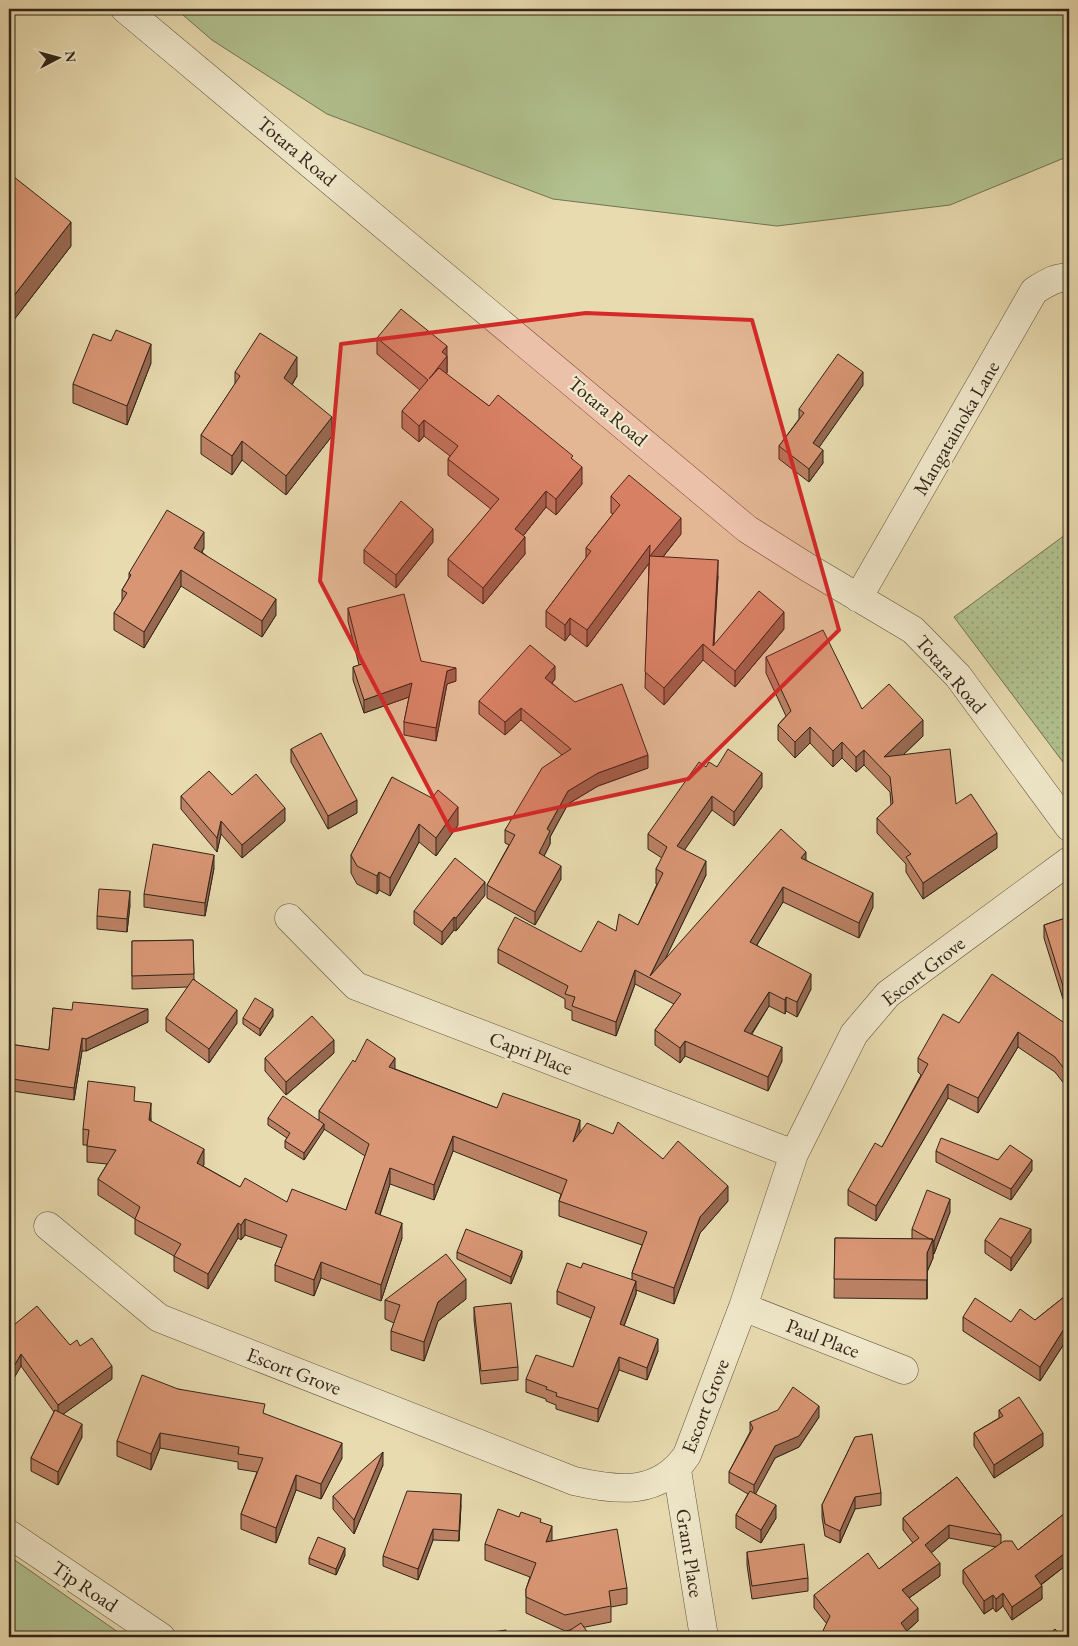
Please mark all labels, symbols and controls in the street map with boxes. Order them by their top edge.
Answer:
north arrow [32,32,82,82]
text: N [61,50,81,64]
street label: Totara Road [252,110,343,192]
street label: Mangatainoka Lane [907,356,1005,500]
street label: Totara Road [563,370,654,452]
street label: Totara Road [910,629,993,719]
street label: Escort Grove [876,930,970,1012]
street label: Capri Place [485,1025,577,1081]
street label: Paul Place [783,1312,864,1364]
street label: Escort Grove [243,1341,345,1401]
street label: Escort Grove [675,1355,735,1457]
street label: Grant Place [670,1507,710,1599]
street label: Tip Road [47,1554,124,1618]

